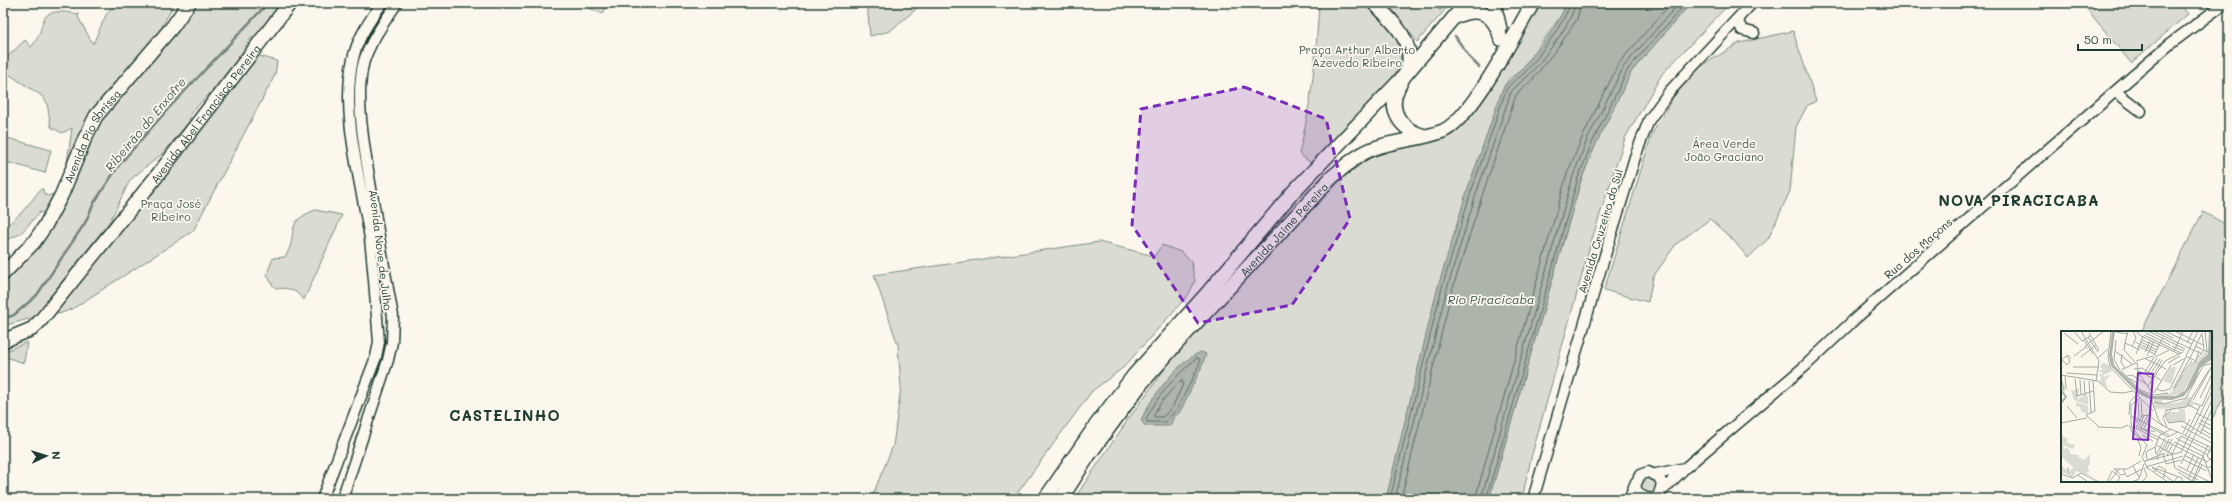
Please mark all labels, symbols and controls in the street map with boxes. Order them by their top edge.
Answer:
scale bar [2078,26,2142,52]
text: 50 m [2084,31,2112,47]
street label: Avenida Abel Francisco Pereira [147,41,263,186]
park label: Praça Arthur Alberto Azevedo Ribeiro [1299,42,1416,70]
water label: Ribeirão do Enxofre [101,74,189,174]
street label: Avenida Pio Sbrissa [60,85,124,185]
park label: Área Verde João Graciano [1684,136,1764,164]
street label: Avenida Cruzeiro do Sul [1574,167,1626,295]
street label: Avenida Jaime Pereira [1236,179,1331,279]
street label: Avenida Nove de Julho [366,189,396,312]
district label: NOVA PIRACICABA [1939,190,2099,210]
park label: Praça José Ribeiro [141,196,202,224]
street label: Rua dos Maçons [1881,214,1955,282]
water label: Rio Piracicaba [1447,291,1535,307]
inset map [2061,331,2212,482]
district label: CASTELINHO [449,405,561,425]
north arrow [26,436,66,476]
text: N [49,451,64,460]

